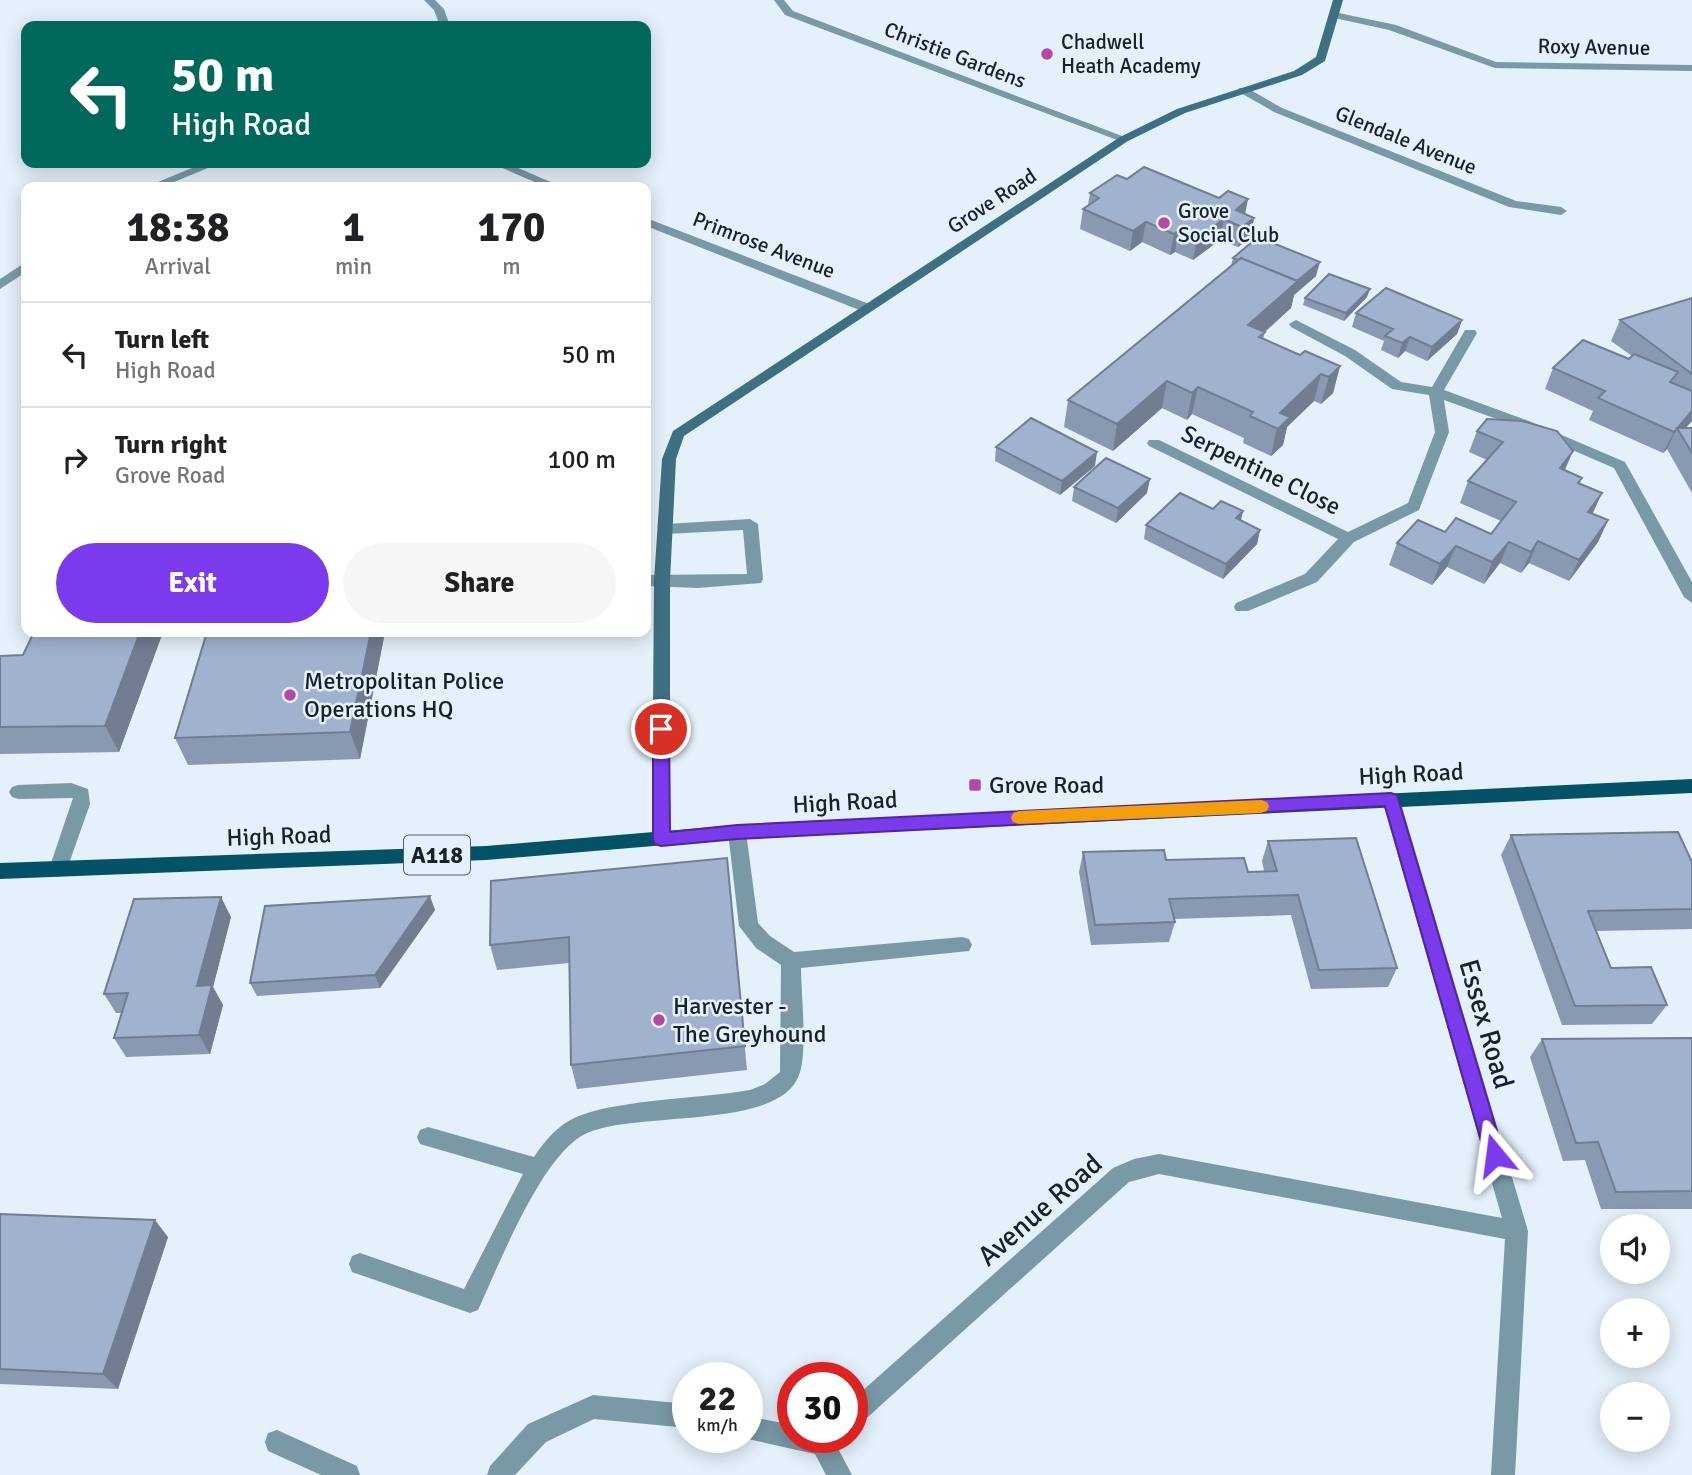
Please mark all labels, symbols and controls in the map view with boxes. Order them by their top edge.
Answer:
street label: Christie Gardens [881,16,1029,94]
place label: Chadwell Heath Academy [1061,29,1201,79]
street label: Roxy Avenue [1537,33,1651,61]
text: 50 m [171,45,274,105]
marker: Chadwell Heath Academy [1039,46,1055,62]
icon: left [56,49,147,140]
street label: Glendale Avenue [1332,100,1480,180]
text: High Road [171,105,311,144]
street label: Grove Road [943,163,1041,239]
place label: Grove Social Club [1178,198,1279,248]
text: 18:38 [126,202,230,253]
text: 1 [342,202,365,253]
text: 170 [477,202,546,253]
street label: Primrose Avenue [689,206,839,284]
marker: Grove Social Club [1156,215,1172,231]
text: Arrival [145,252,211,281]
text: min [335,252,372,281]
text: m [502,252,521,281]
text: Turn left [115,324,209,356]
icon: left [56,336,94,374]
text: 50 m [561,339,616,371]
text: High Road [115,356,216,385]
street label: Serpentine Close [1176,418,1346,522]
text: Turn right [115,429,227,461]
icon: right [56,441,94,479]
text: 100 m [547,444,616,476]
text: Grove Road [115,461,226,490]
button: Exit [56,543,329,623]
button: Share [343,543,616,623]
place label: Metropolitan Police Operations HQ [304,666,504,724]
marker: Metropolitan Police Operations HQ [282,687,298,703]
pin [631,699,691,759]
icon: arrive [642,710,680,748]
street label: High Road [1358,756,1464,792]
place label: Grove Road [989,770,1104,800]
marker: Grove Road [967,777,983,793]
street label: High Road [792,784,898,820]
street label: High Road [226,819,332,853]
road number: A118 [404,835,470,874]
street label: Essex Road [1451,955,1521,1093]
place label: Harvester - The Greyhound [673,991,826,1049]
marker: Harvester - The Greyhound [651,1012,667,1028]
position arrow [1458,1118,1532,1192]
street label: Avenue Road [971,1147,1109,1273]
map controls [1600,1214,1670,1452]
button: sound [1600,1214,1670,1284]
button: + [1600,1298,1670,1368]
speed limit sign: 30 [777,1362,868,1453]
text: 22 [699,1377,736,1420]
button: − [1600,1382,1670,1452]
text: km/h [697,1414,738,1436]

